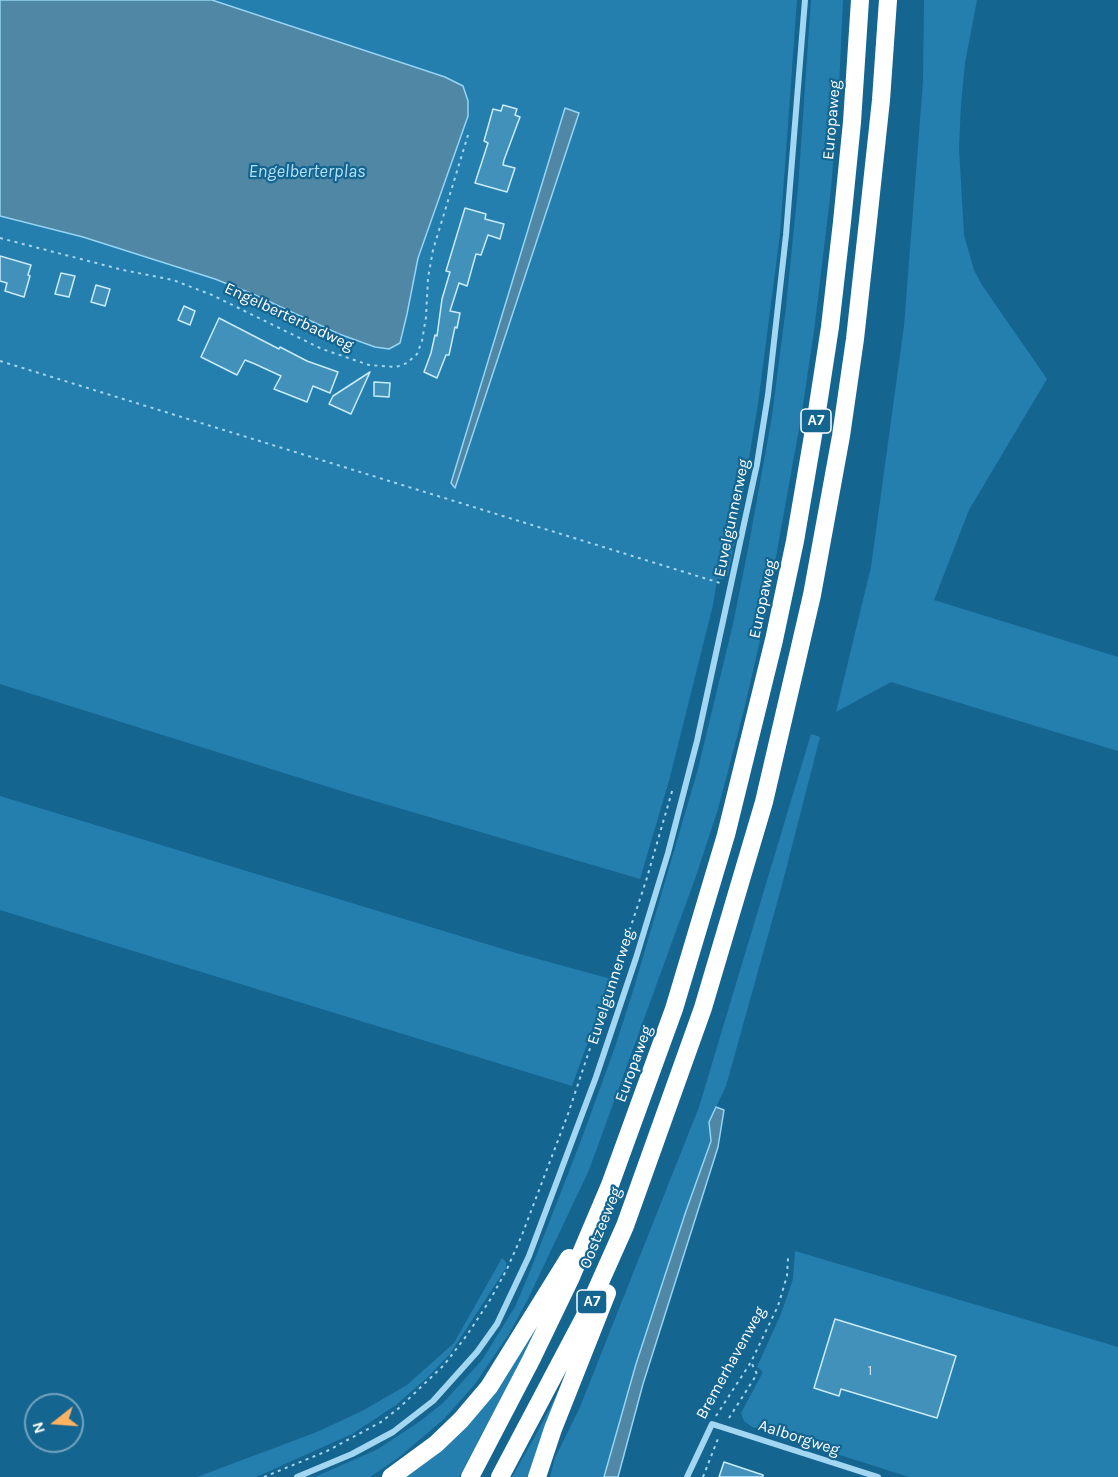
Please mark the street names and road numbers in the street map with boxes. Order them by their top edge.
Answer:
street label: Europaweg [819,79,845,161]
street label: Engelberterbadweg [221,279,357,355]
road number: A7 [801,409,831,433]
street label: Euvelgunnerweg [710,457,754,579]
street label: Europaweg [745,558,781,640]
street label: Euvelgunnerweg [583,927,639,1047]
street label: Europaweg [611,1023,657,1105]
street label: Oostzeeweg [576,1184,626,1272]
road number: A7 [577,1290,607,1314]
street label: Bremerhavenweg [692,1303,770,1423]
street label: Aalborgweg [756,1416,842,1460]

